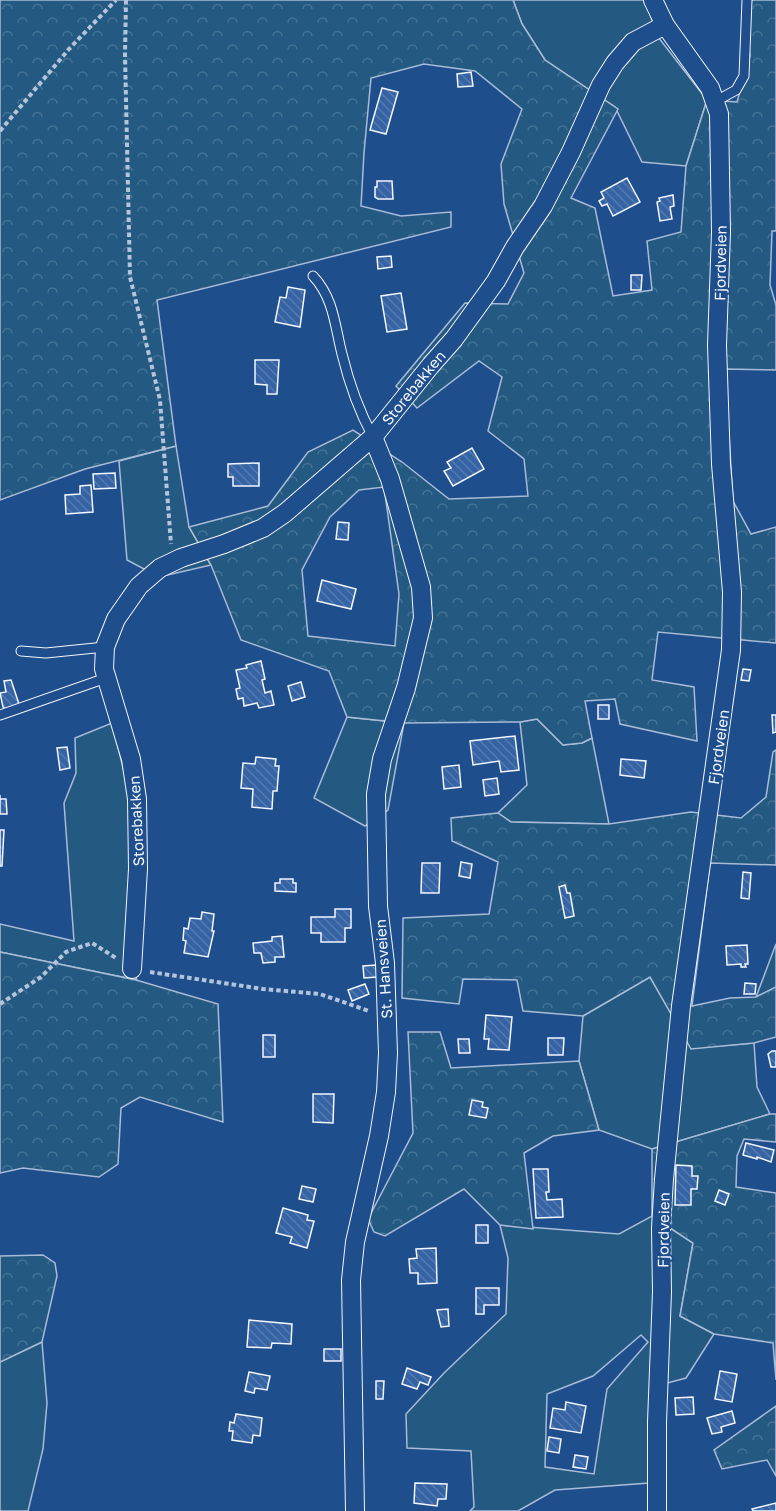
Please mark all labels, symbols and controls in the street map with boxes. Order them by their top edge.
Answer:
street label: Fjordveien [710,225,730,301]
street label: Storebakken [377,346,449,428]
street label: Fjordveien [704,708,732,786]
street label: Storebakken [125,775,147,867]
street label: St. Hansveien [371,919,395,1019]
street label: Fjordveien [653,1192,673,1268]

